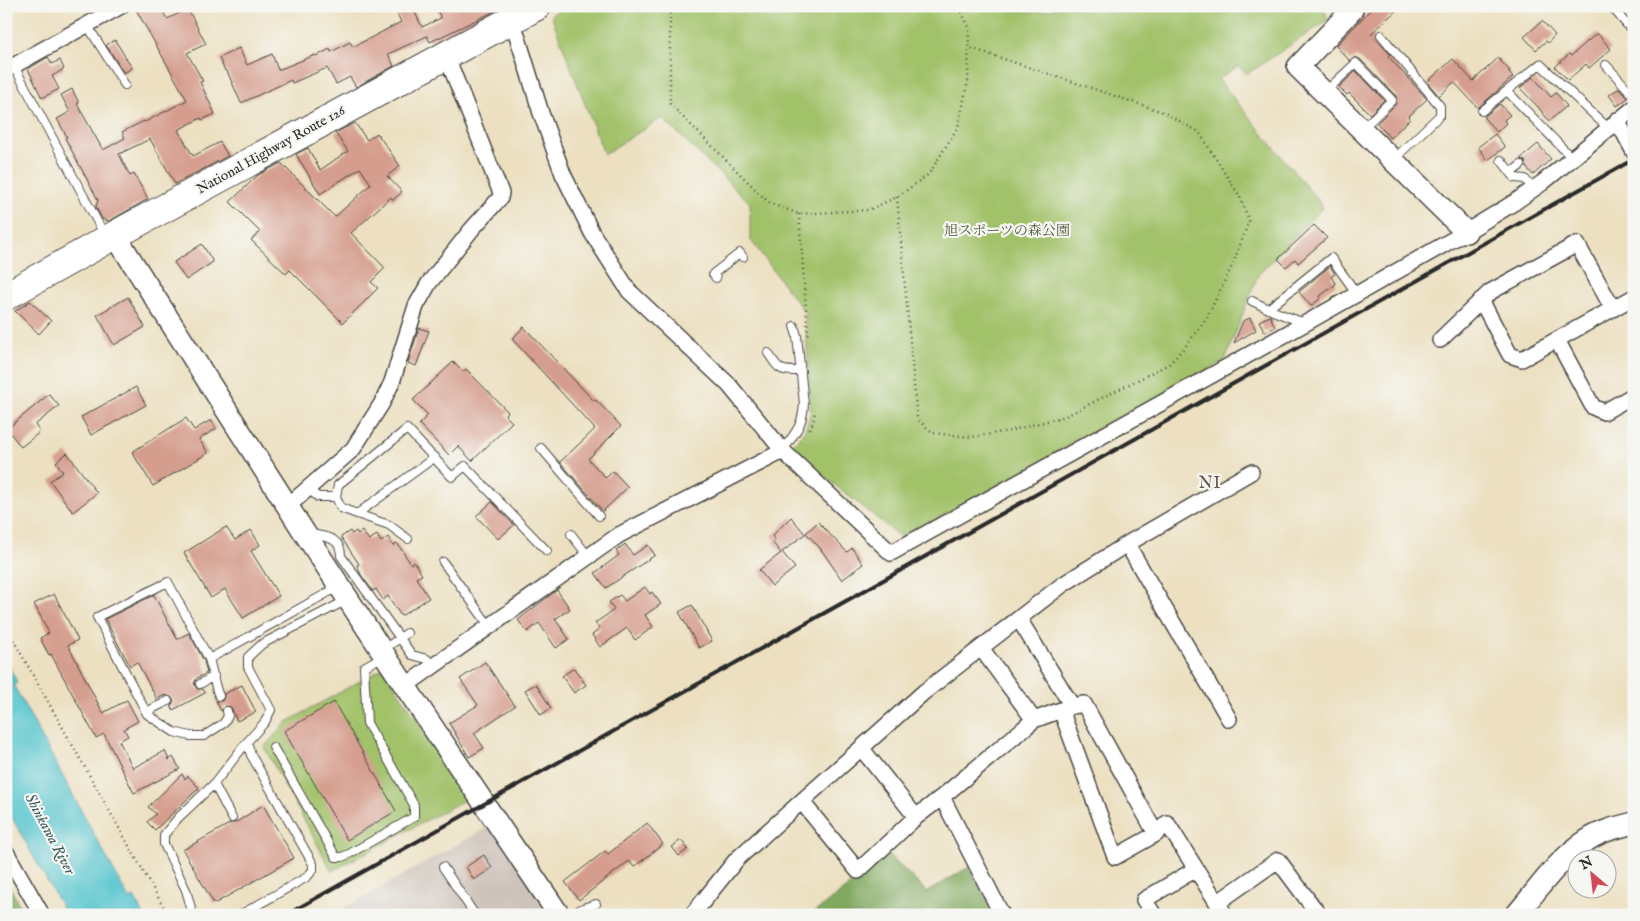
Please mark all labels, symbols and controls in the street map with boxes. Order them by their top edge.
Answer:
street label: National Highway Route 126 [194,101,349,198]
park label: 旭スポーツの森公園 [944,222,1070,240]
district label: NI [1199,474,1221,494]
water label: Shinkawa River [21,790,80,879]
north arrow [1568,848,1618,898]
text: N [1576,853,1596,875]

